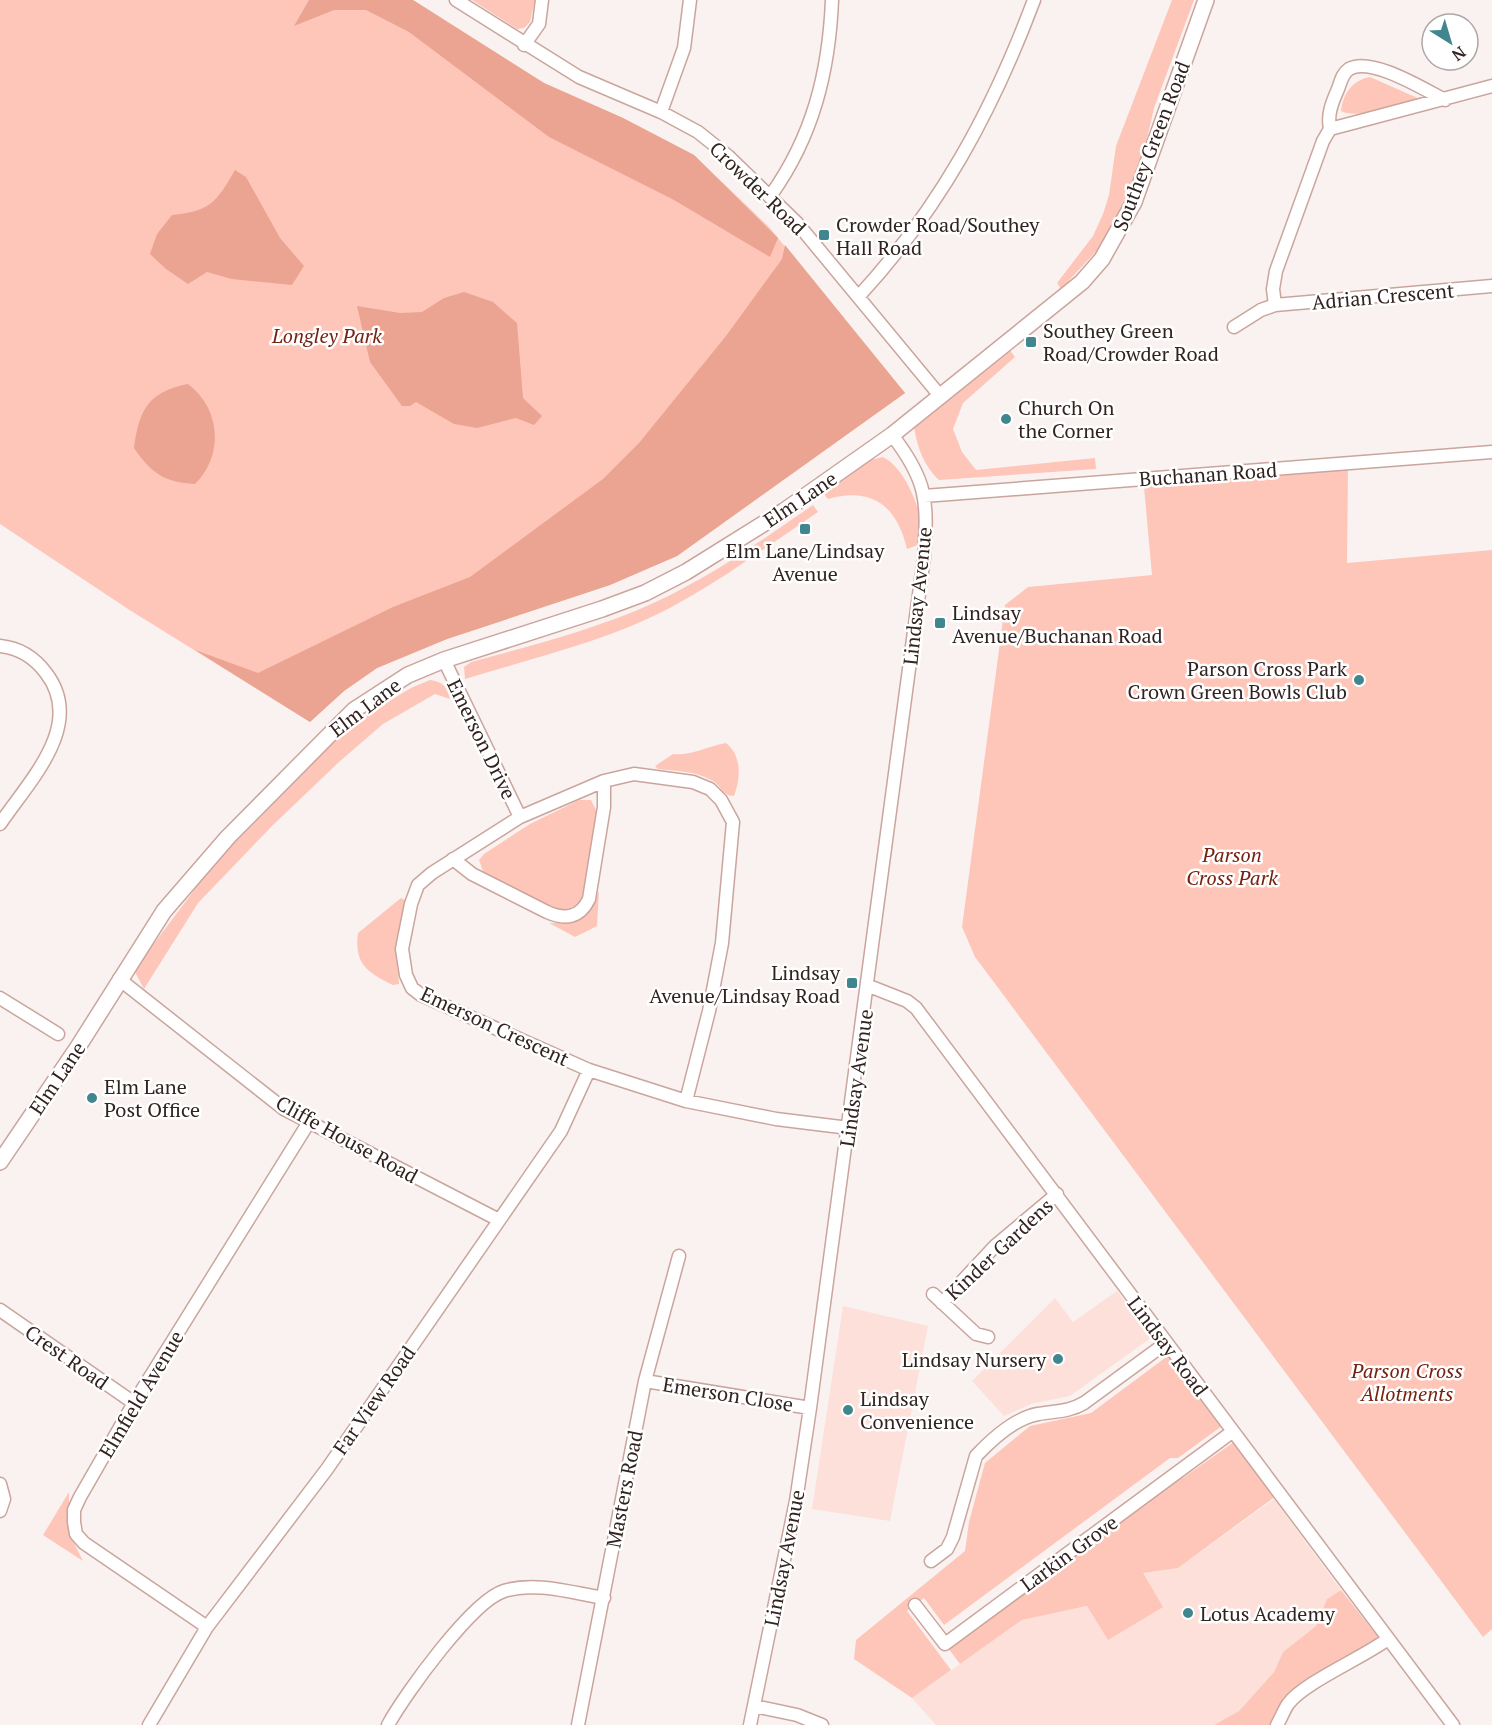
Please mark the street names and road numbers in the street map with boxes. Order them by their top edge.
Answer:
street label: Southey Green Road [1106,57,1196,235]
street label: Crowder Road [704,135,812,241]
street label: Adrian Crescent [1311,276,1456,316]
street label: Buchanan Road [1138,456,1278,492]
street label: Elm Lane [758,465,842,533]
street label: Lindsay Avenue [896,526,938,666]
street label: Elm Lane [324,671,406,743]
street label: Emerson Drive [441,674,523,804]
street label: Emerson Crescent [416,980,574,1072]
street label: Lindsay Avenue [833,1007,879,1149]
street label: Elm Lane [23,1036,91,1120]
street label: Cliffe House Road [271,1089,423,1189]
street label: Kinder Gardens [939,1192,1059,1306]
street label: Lindsay Road [1122,1291,1214,1401]
street label: Crest Road [20,1318,114,1396]
street label: Elmfield Avenue [92,1325,190,1463]
street label: Far View Road [327,1340,421,1460]
street label: Emerson Close [661,1370,795,1418]
street label: Masters Road [599,1428,649,1550]
street label: Lindsay Avenue [758,1487,810,1629]
street label: Larkin Grove [1015,1509,1123,1597]

